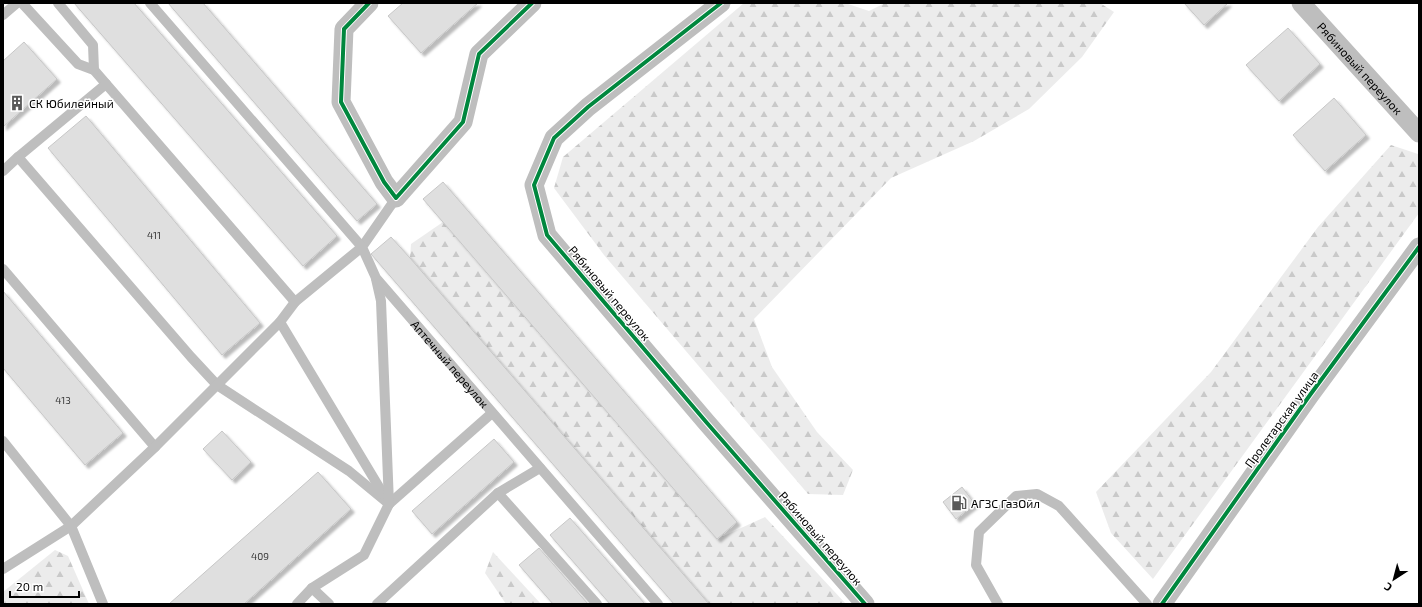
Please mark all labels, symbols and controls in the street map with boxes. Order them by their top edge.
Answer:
street label: Рябиновый переулок [1315,19,1406,117]
building icon: СК Юбилейный [8,94,26,112]
place label: СК Юбилейный [29,96,114,110]
house number: 411 [147,229,161,241]
street label: Рябиновый переулок [566,243,654,344]
street label: Аптечный переулок [408,317,492,411]
street label: Пролетарская улица [1241,368,1322,471]
house number: 413 [55,394,71,406]
street label: Рябиновый переулок [776,488,866,589]
fuel station icon: АГЗС ГазОйл [950,494,968,512]
place label: АГЗС ГазОйл [971,496,1040,510]
house number: 409 [251,550,269,562]
north arrow [1374,559,1414,599]
scale bar [10,573,79,599]
text: 20 m [16,579,43,593]
text: С [1381,580,1394,595]

